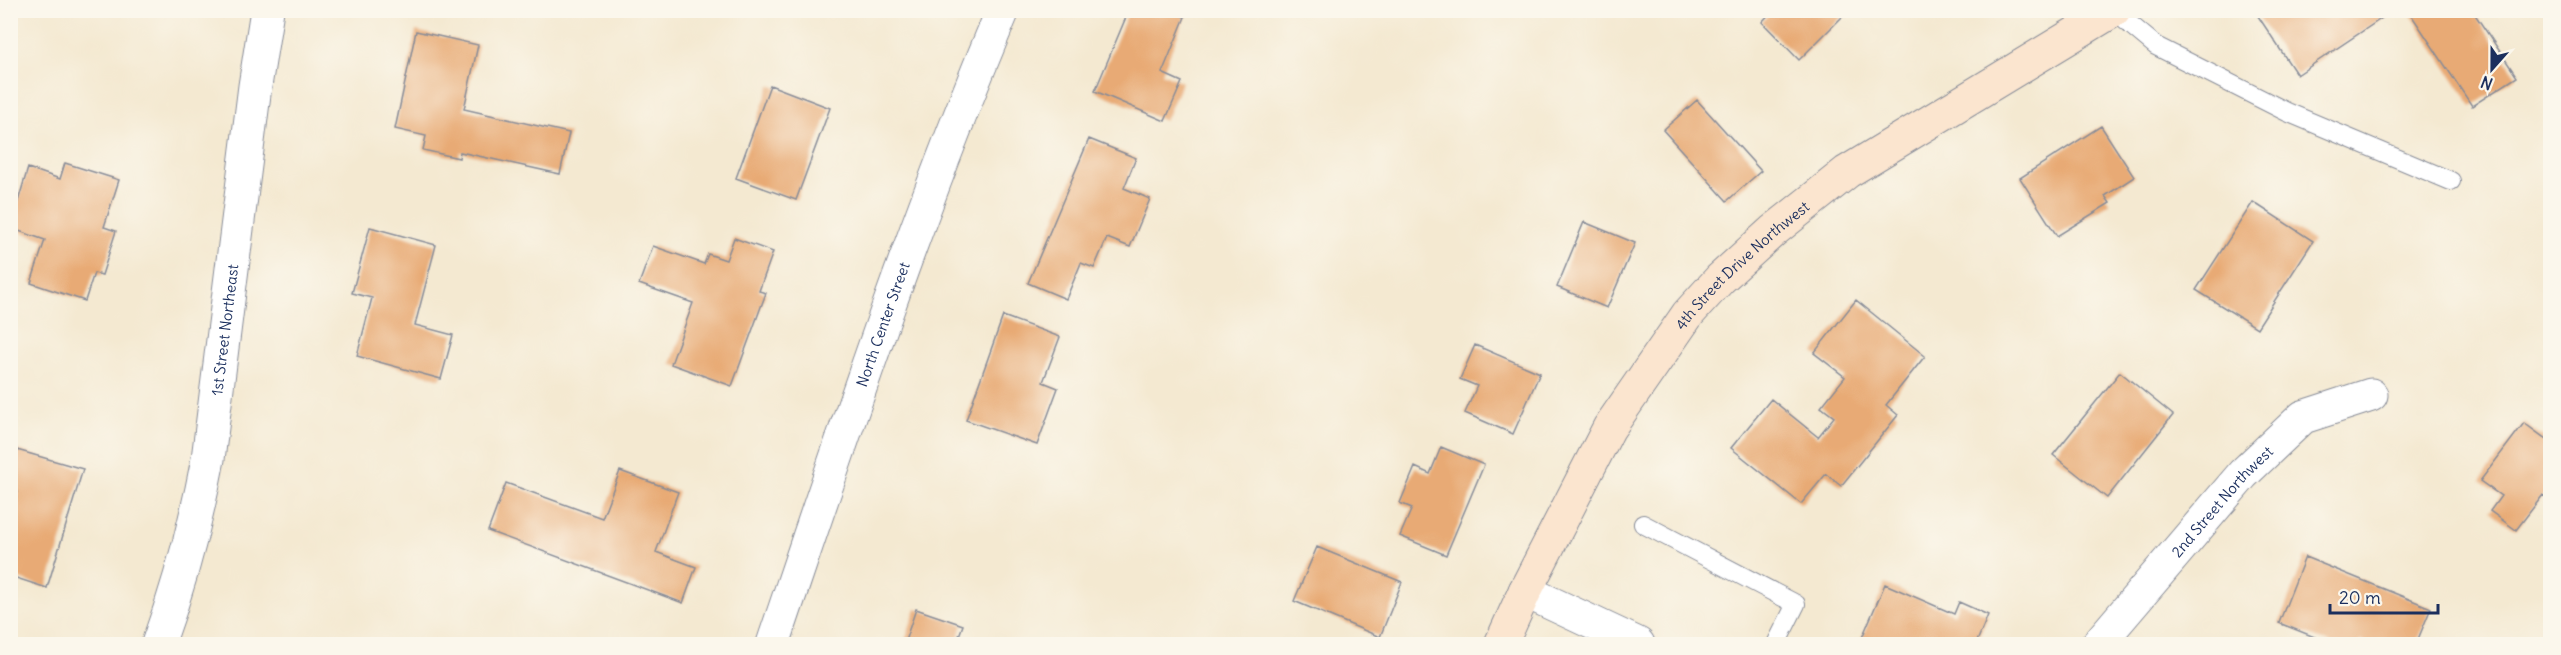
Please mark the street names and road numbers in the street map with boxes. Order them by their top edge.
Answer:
street label: 4th Street Drive Northwest [1671,197,1813,333]
street label: North Center Street [852,259,913,389]
street label: 1st Street Northeast [207,263,242,397]
street label: 2nd Street Northwest [2167,442,2276,561]

